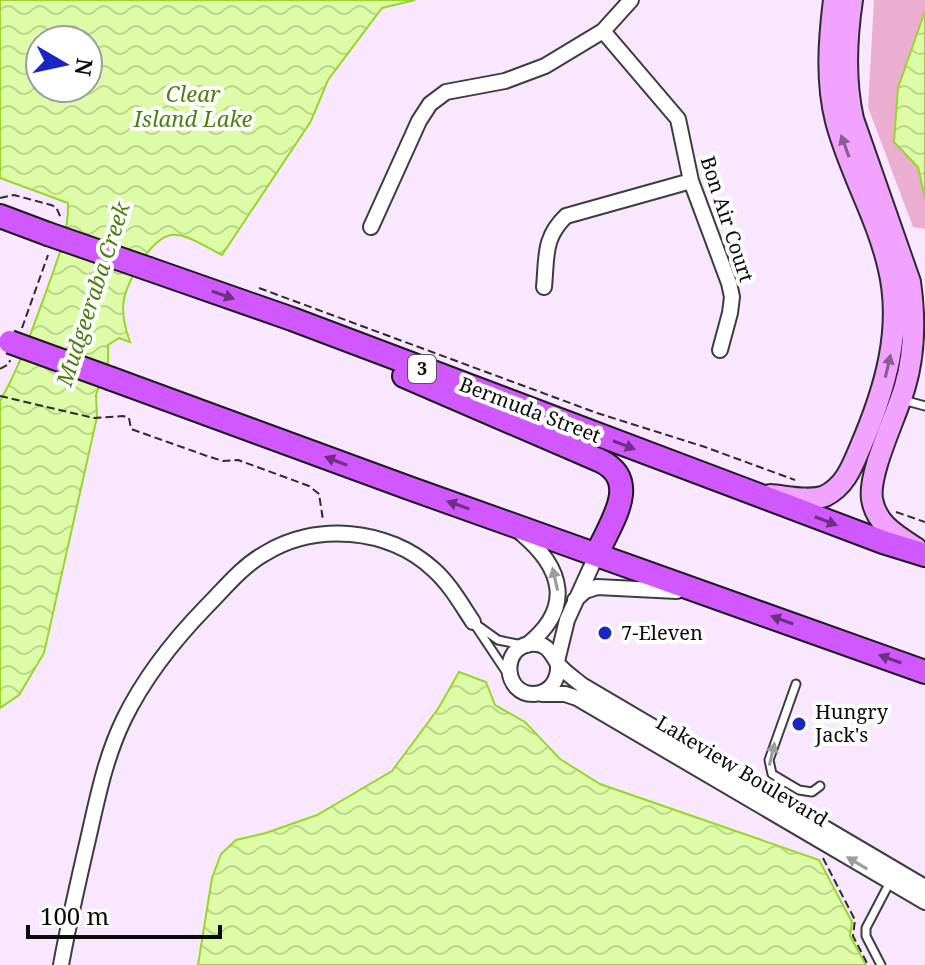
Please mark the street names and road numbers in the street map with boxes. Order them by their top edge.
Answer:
street label: Bon Air Court [694,152,761,285]
road number: 3 [408,355,436,383]
street label: Bermuda Street [456,370,605,449]
street label: Lakeview Boulevard [651,709,833,833]

